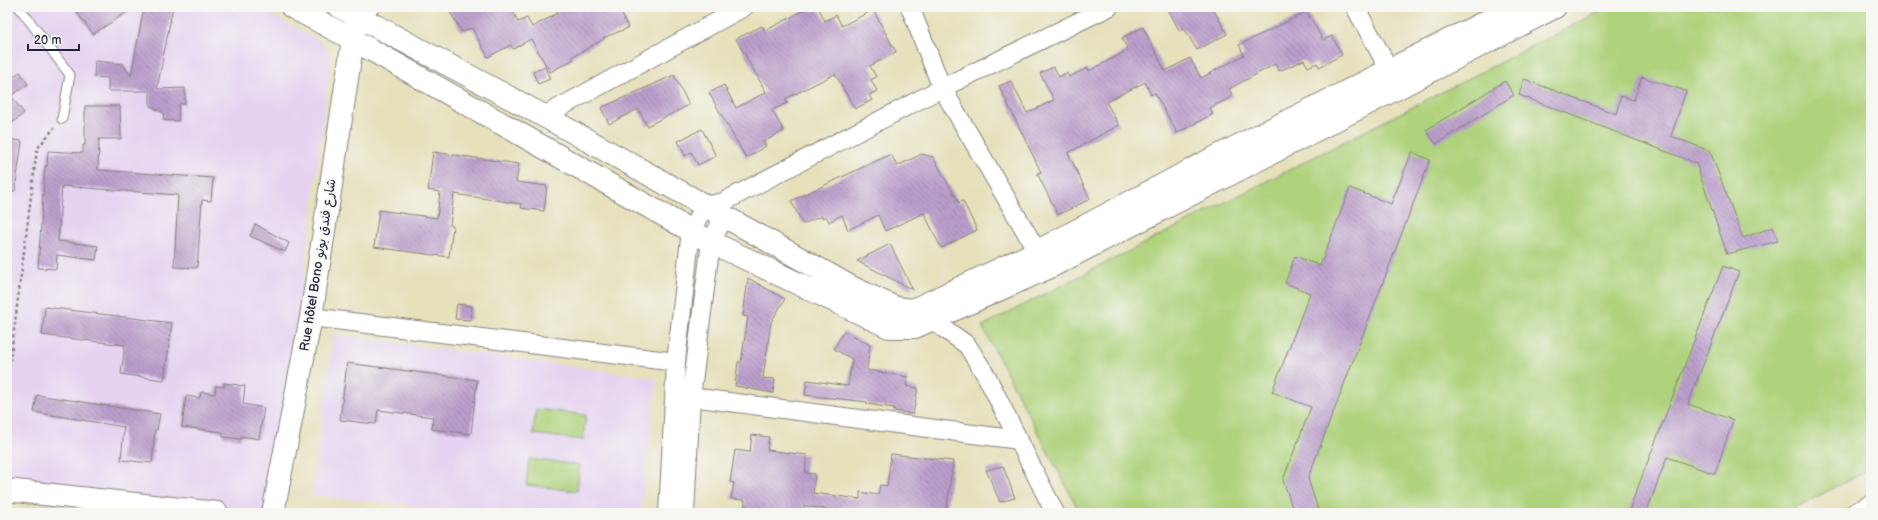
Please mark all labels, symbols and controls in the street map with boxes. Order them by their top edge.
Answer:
scale bar [28,26,79,52]
text: 20 m [34,33,61,48]
street label: Rue hôtel Bono شارع فندق بونو [296,178,341,353]

